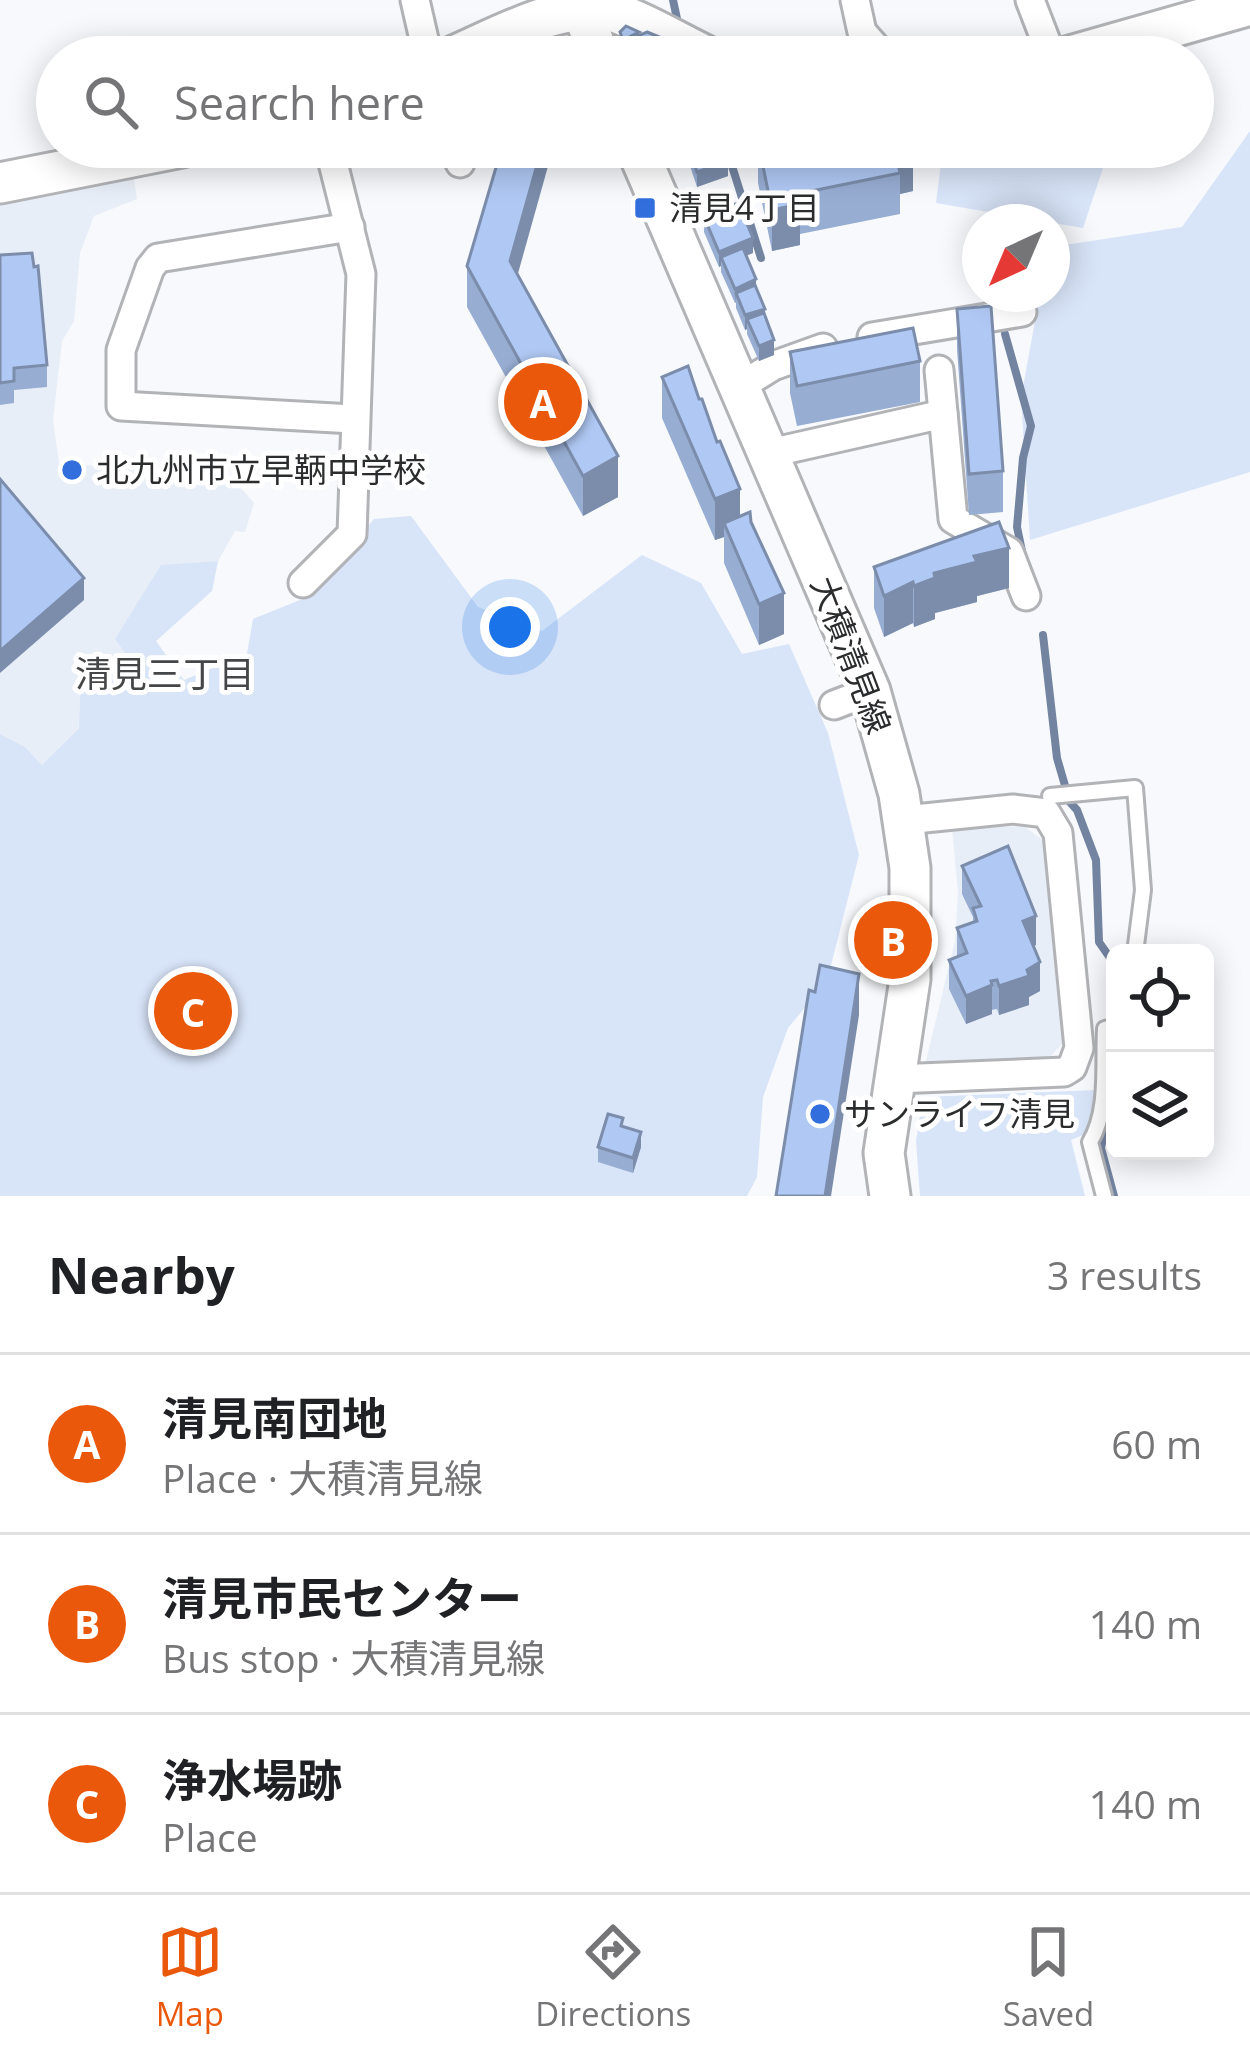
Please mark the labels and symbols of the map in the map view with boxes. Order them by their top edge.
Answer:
place label: 清見4丁目 [669,185,820,230]
marker: 清見4丁目 [632,195,658,221]
north arrow [962,204,1070,312]
pin: A [504,357,582,447]
place label: 北九州市立早鞆中学校 [96,447,426,492]
marker: 北九州市立早鞆中学校 [59,457,85,483]
street label: 大積清見線 [801,570,902,740]
your location [480,597,540,657]
district label: 清見三丁目 [75,649,255,698]
pin: B [854,895,932,985]
pin: C [154,966,232,1056]
place label: サンライフ清見 [844,1091,1075,1136]
marker: サンライフ清見 [807,1101,833,1127]

